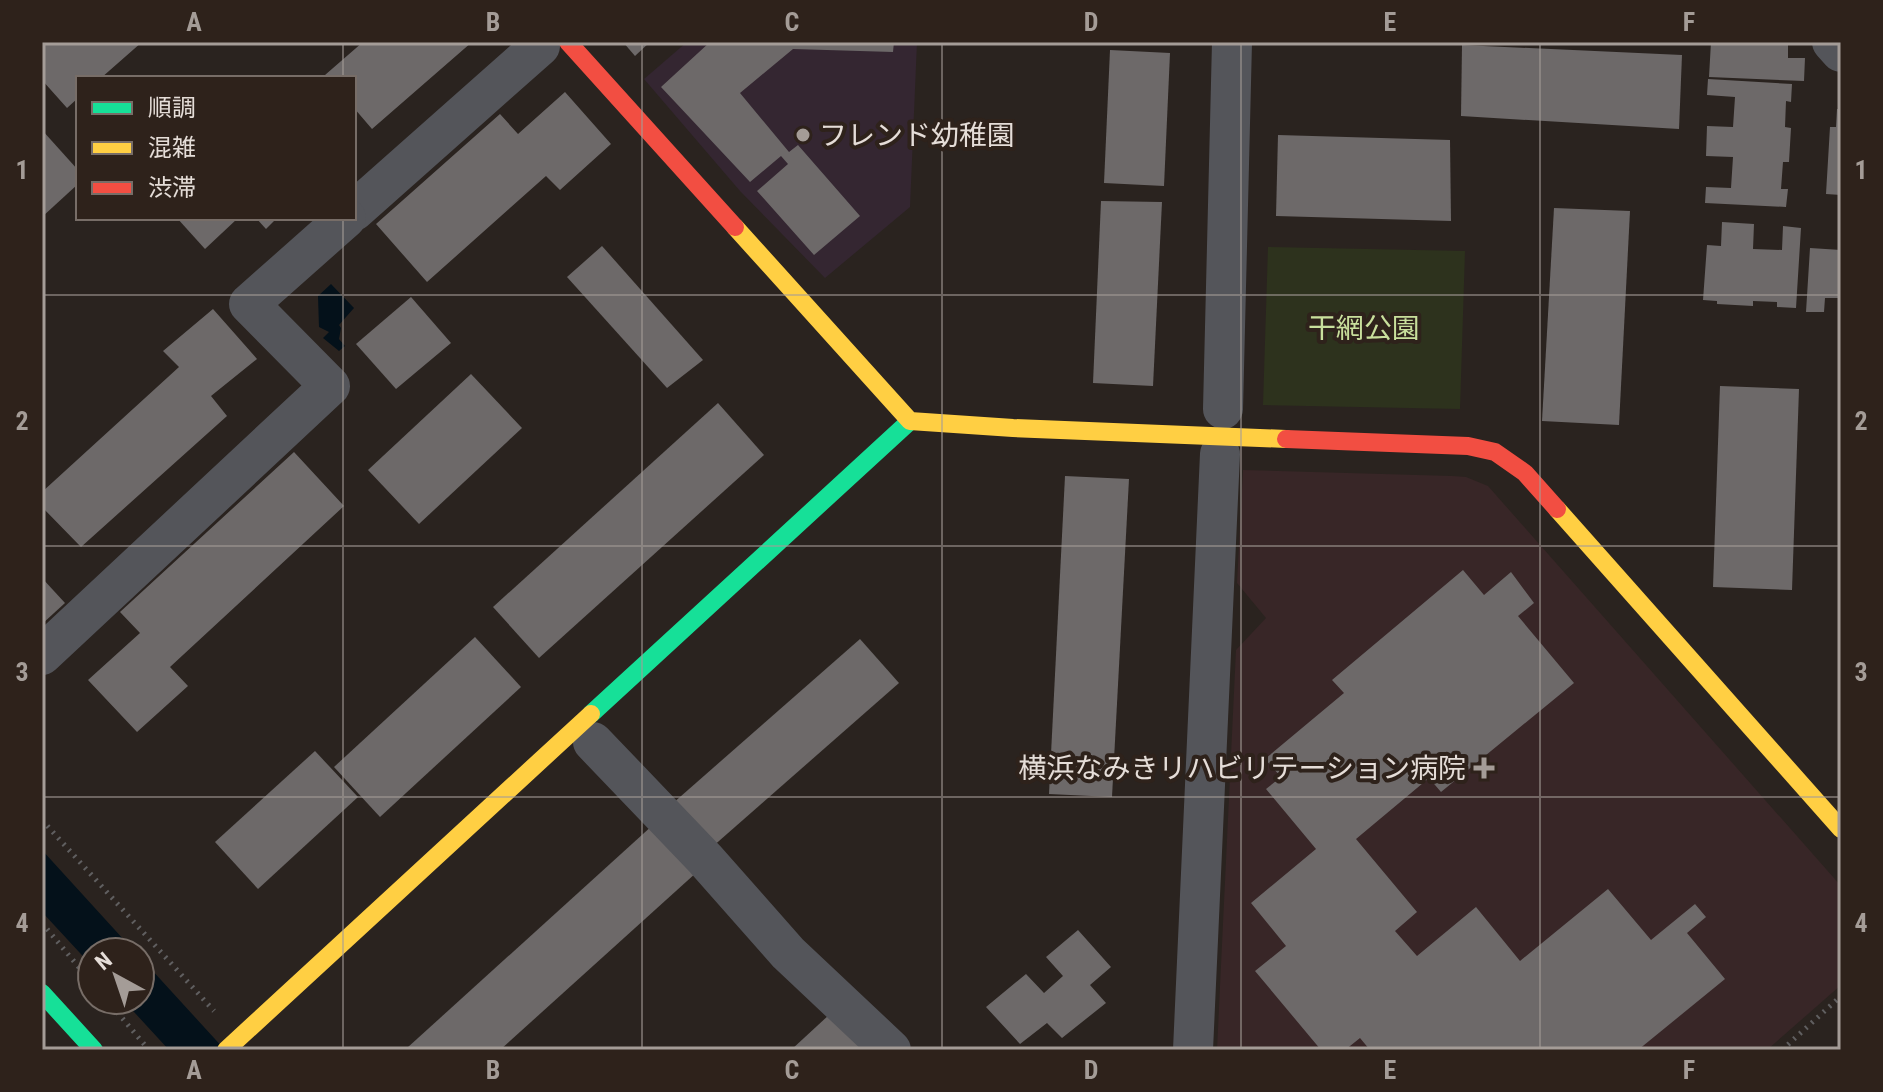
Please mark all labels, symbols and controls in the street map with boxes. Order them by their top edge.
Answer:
text: A [186,7,202,37]
text: B [486,7,500,37]
text: C [785,7,800,37]
text: D [1084,7,1098,37]
text: E [1384,7,1397,37]
text: F [1683,7,1695,37]
legend [76,76,356,220]
text: 順調 [148,94,196,122]
place label: フレンド幼稚園 [819,119,1015,152]
marker: フレンド幼稚園 [794,126,812,144]
text: 混雑 [148,134,196,162]
text: 1 [15,155,29,185]
text: 1 [1854,155,1868,185]
text: 渋滞 [148,174,196,202]
park label: 干網公園 [1308,312,1420,345]
text: 2 [15,406,29,436]
text: 2 [1854,406,1868,436]
text: 3 [15,657,29,687]
text: 3 [1854,657,1868,687]
place label: 横浜なみきリハビリテーション病院 [1019,752,1466,785]
marker: 横浜なみきリハビリテーション病院 [1473,757,1495,779]
text: 4 [15,908,29,938]
text: 4 [1854,908,1868,938]
north arrow [76,936,156,1016]
text: N [90,947,117,975]
text: A [186,1055,202,1085]
text: B [486,1055,500,1085]
text: C [785,1055,800,1085]
text: D [1084,1055,1098,1085]
text: E [1384,1055,1397,1085]
text: F [1683,1055,1695,1085]

